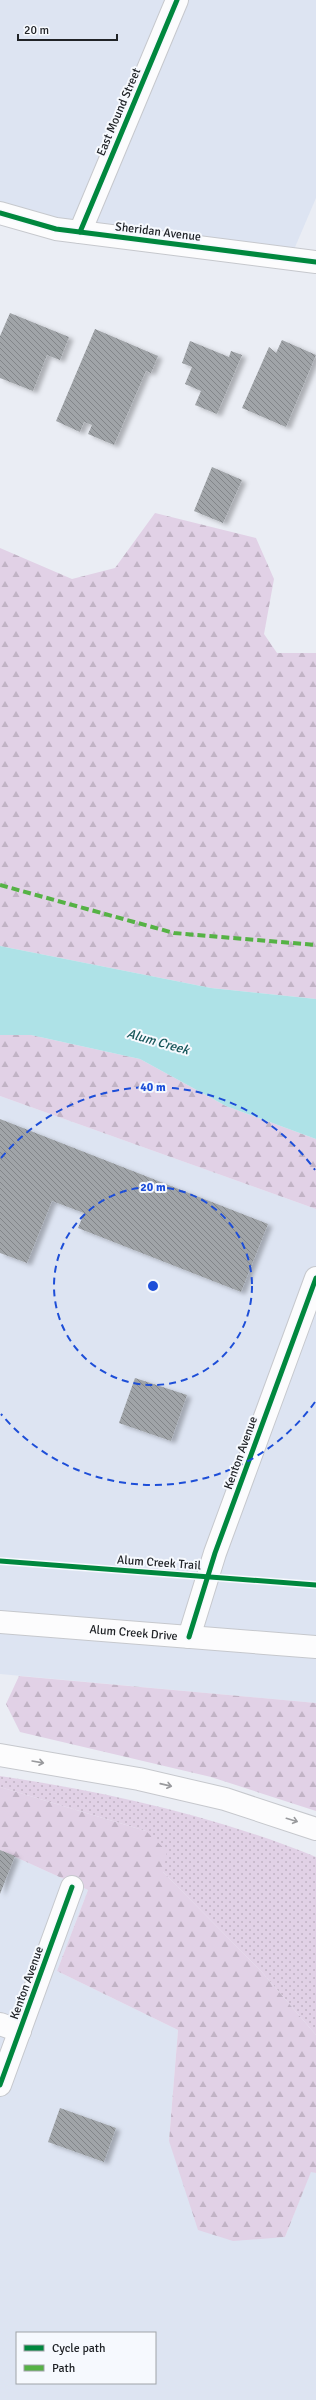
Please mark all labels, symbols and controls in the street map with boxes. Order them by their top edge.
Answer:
scale bar [18,16,117,42]
text: 20 m [24,23,49,38]
street label: East Mound Street [94,66,144,158]
street label: Sheridan Avenue [114,219,202,245]
water label: Alum Creek [125,1026,192,1059]
text: 40 m [140,1080,166,1095]
text: 20 m [140,1180,166,1195]
centre of rings [146,1279,160,1293]
street label: Kenton Avenue [221,1414,261,1492]
street label: Alum Creek Trail [117,1553,202,1573]
street label: Alum Creek Drive [89,1622,178,1644]
one-way arrow [32,1758,45,1766]
one-way arrow [159,1782,172,1790]
one-way arrow [285,1816,297,1824]
street label: Kenton Avenue [7,1944,47,2022]
legend [16,2332,156,2384]
text: Cycle path [52,2341,105,2356]
text: Path [52,2361,75,2376]

